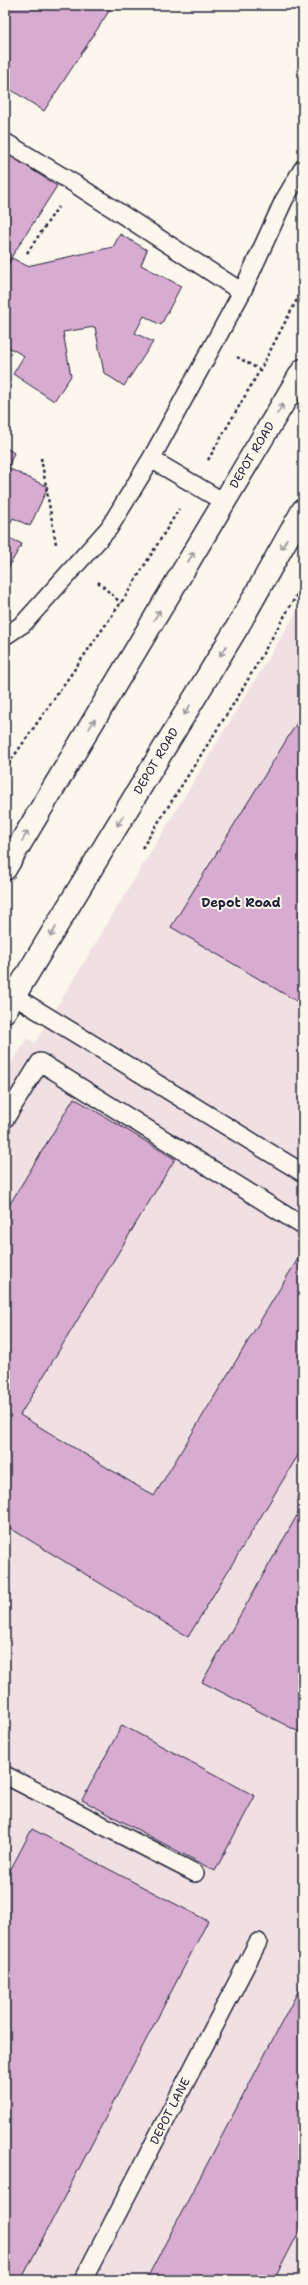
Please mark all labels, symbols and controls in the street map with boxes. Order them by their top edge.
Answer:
one-way arrow [276,403,284,415]
street label: DEPOT ROAD [226,419,278,491]
one-way arrow [280,538,287,550]
one-way arrow [188,551,196,563]
one-way arrow [153,609,161,621]
one-way arrow [218,645,226,657]
one-way arrow [183,704,191,716]
one-way arrow [88,718,96,730]
street label: DEPOT ROAD [130,725,182,797]
one-way arrow [116,815,124,826]
one-way arrow [21,830,29,842]
district label: Depot Road [201,894,281,911]
one-way arrow [48,926,56,938]
street label: DEPOT LANE [146,2075,194,2147]

